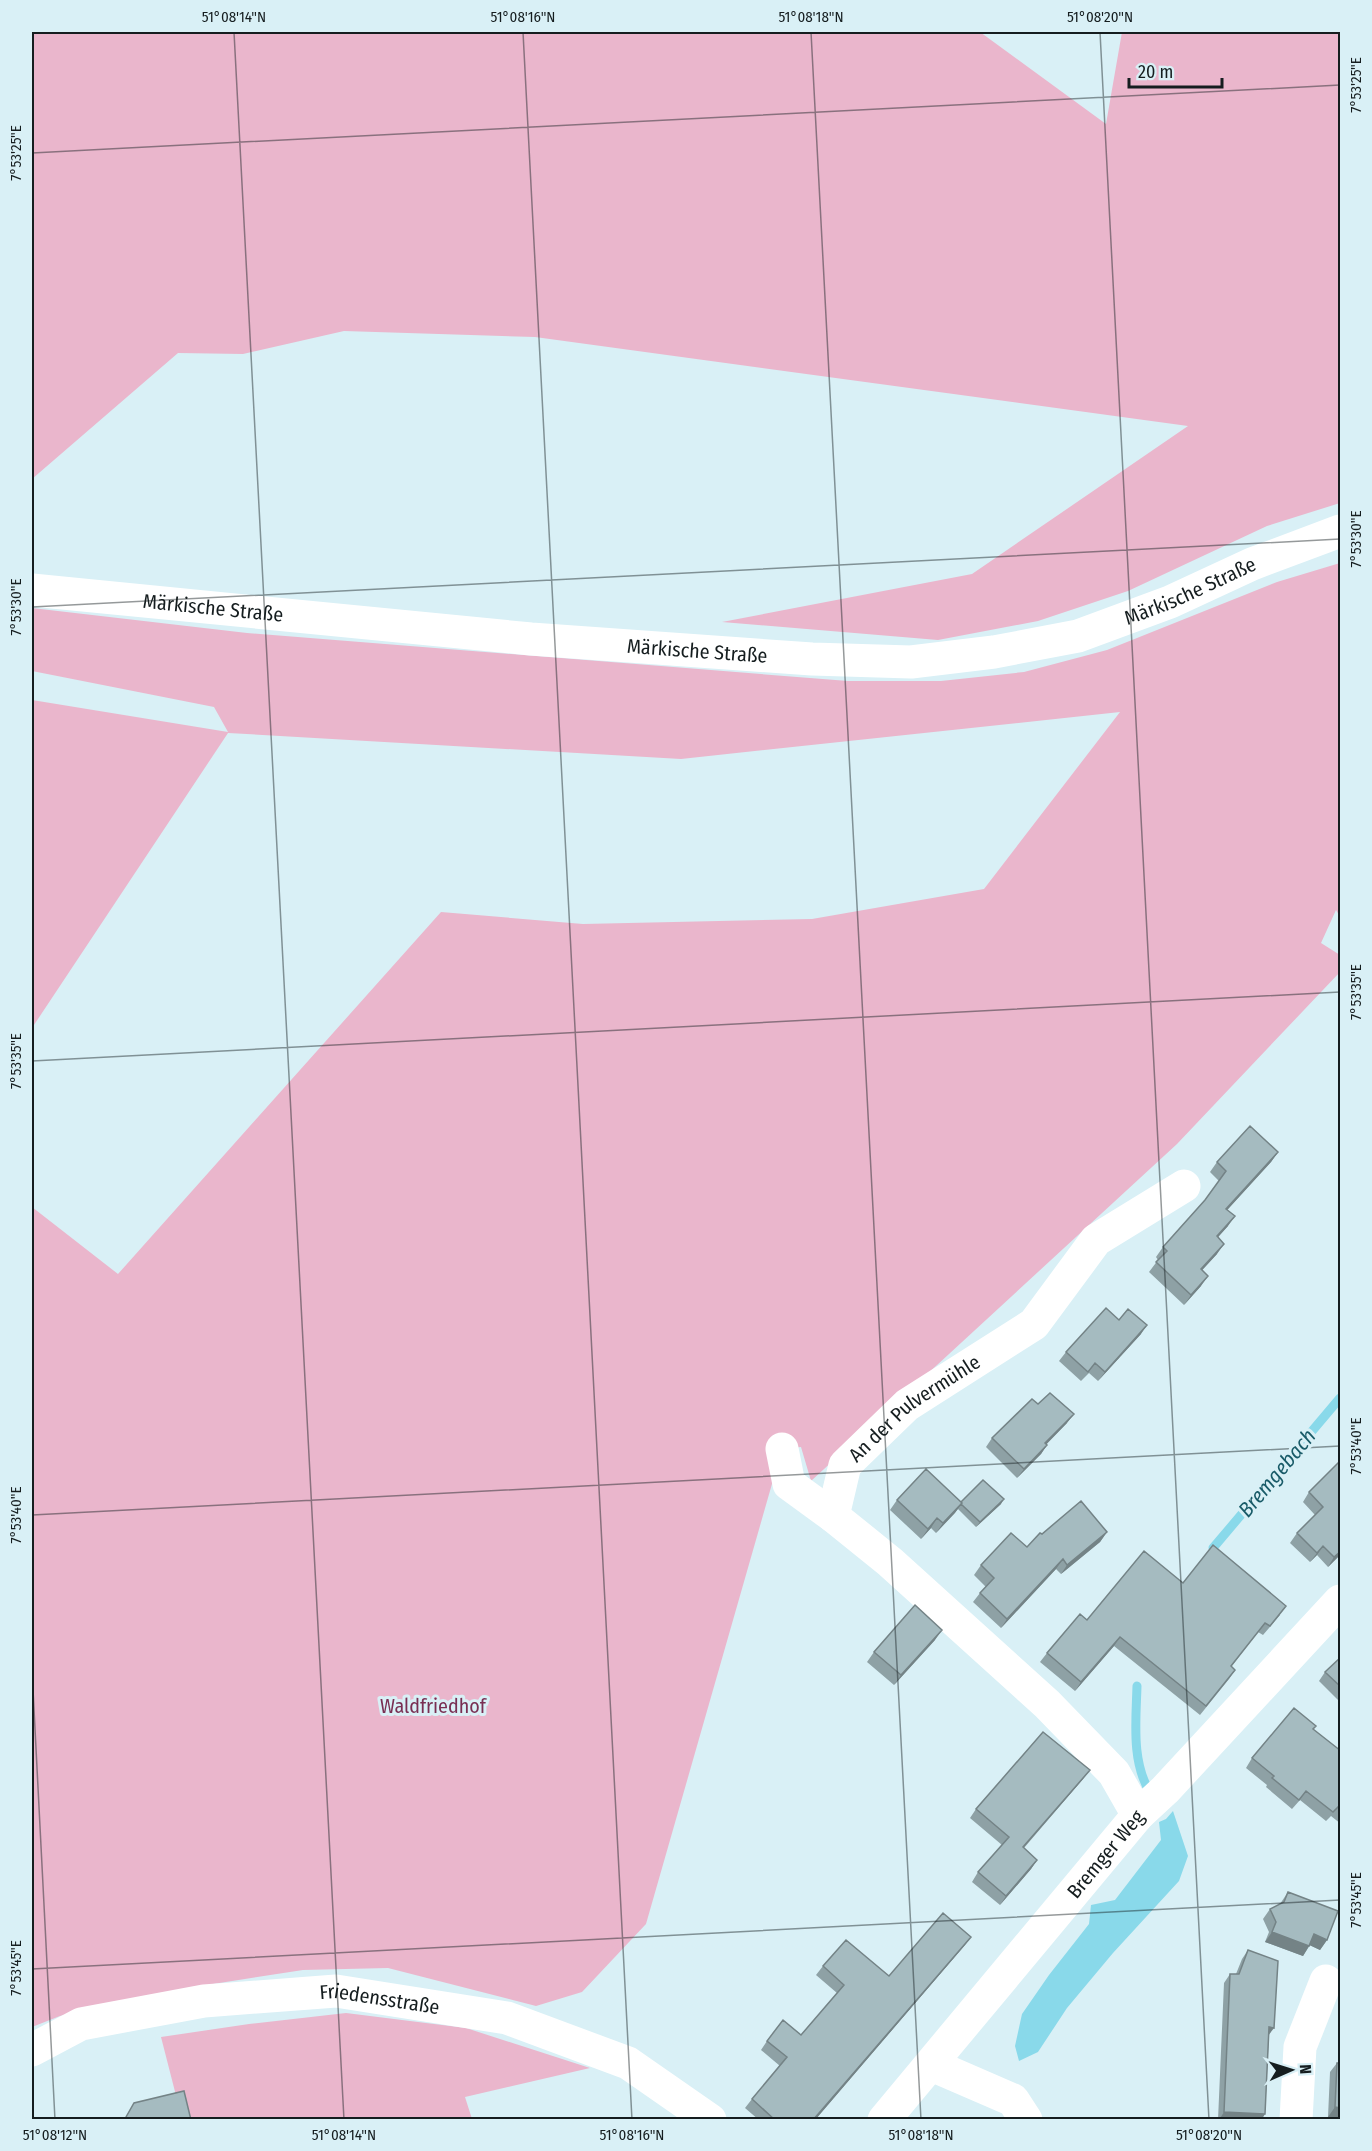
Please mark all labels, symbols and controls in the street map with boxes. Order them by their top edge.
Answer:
text: 51°08'14"N [202,8,266,26]
text: 51°08'16"N [491,8,555,26]
text: 51°08'18"N [778,8,844,26]
text: 51°08'20"N [1067,8,1133,26]
scale bar [1129,51,1222,89]
text: 7°53'25"E [1347,57,1365,113]
text: 20 m [1138,61,1173,83]
text: 7°53'25"E [7,125,25,181]
text: 7°53'30"E [1347,511,1365,567]
street label: Märkische Straße [1121,552,1260,630]
text: 7°53'30"E [7,579,25,635]
street label: Märkische Straße [142,589,284,627]
street label: Märkische Straße [626,634,768,668]
text: 7°53'35"E [1347,964,1365,1020]
text: 7°53'35"E [7,1033,25,1089]
street label: An der Pulvermühle [844,1350,984,1467]
text: 7°53'40"E [1347,1418,1365,1474]
water label: Bremgebach [1233,1424,1321,1522]
text: 7°53'40"E [7,1487,25,1543]
park label: Waldfriedhof [380,1694,488,1718]
street label: Bremger Weg [1062,1805,1149,1903]
text: 7°53'45"E [1347,1872,1365,1928]
text: 7°53'45"E [7,1940,25,1996]
street label: Friedensstraße [318,1979,441,2019]
north arrow [1261,2040,1321,2100]
text: N [1296,2064,1315,2075]
text: 51°08'12"N [23,2126,87,2144]
text: 51°08'14"N [312,2126,376,2144]
text: 51°08'16"N [600,2126,664,2144]
text: 51°08'18"N [888,2126,954,2144]
text: 51°08'20"N [1176,2126,1242,2144]

